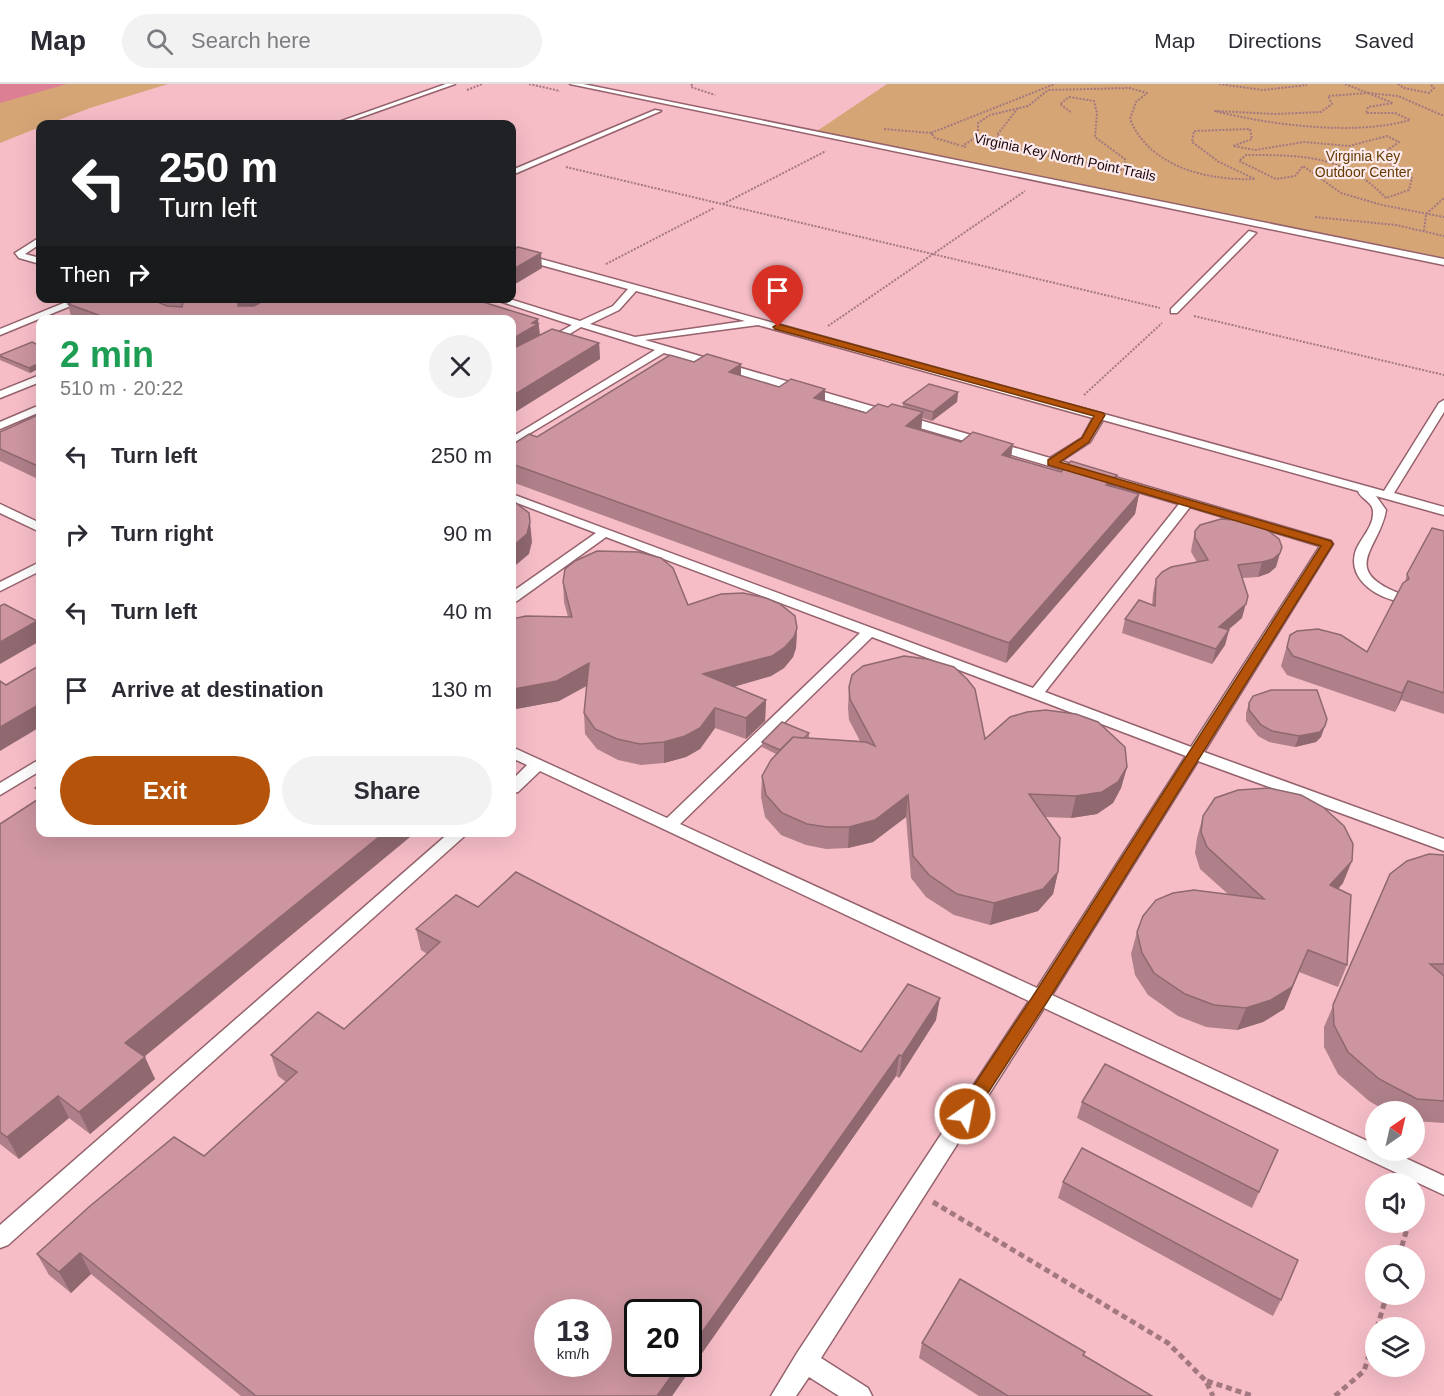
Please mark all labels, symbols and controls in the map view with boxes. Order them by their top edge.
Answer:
search box [122,14,542,68]
text: Map [30,25,86,56]
icon: search [143,25,176,58]
text: Search here [191,28,311,53]
text: Map [1154,29,1195,52]
text: Directions [1228,29,1321,52]
text: Saved [1354,29,1414,52]
street label: Virginia Key North Point Trails [973,130,1157,184]
icon: left [60,144,138,222]
text: 250 m [159,144,278,191]
park label: Virginia Key Outdoor Center [1315,148,1412,180]
text: Turn left [159,193,257,223]
icon: right [122,258,155,291]
text: Then [60,262,110,287]
pin [752,265,803,327]
icon: arrive [761,274,794,307]
text: 2 min [60,334,154,375]
button: close [429,335,492,398]
text: 510 m · 20:22 [60,377,183,399]
icon: left [60,440,93,473]
text: Turn left [111,443,197,468]
text: 250 m [431,443,492,468]
icon: right [60,518,93,551]
text: Turn right [111,521,213,546]
text: 90 m [443,521,492,546]
icon: left [60,596,93,629]
text: Turn left [111,599,197,624]
text: 40 m [443,599,492,624]
icon: arrive [60,674,93,707]
text: Arrive at destination [111,677,324,702]
text: 130 m [431,677,492,702]
button: Exit [60,756,270,825]
button: Share [282,756,492,825]
position arrow [933,1082,997,1146]
north arrow [1365,1101,1425,1161]
map controls [1365,1101,1425,1377]
button: sound [1365,1173,1425,1233]
button: search [1365,1245,1425,1305]
speed limit sign: 20 [624,1299,702,1377]
text: 13 [556,1314,590,1347]
button: layers [1365,1317,1425,1377]
text: km/h [557,1345,589,1362]

